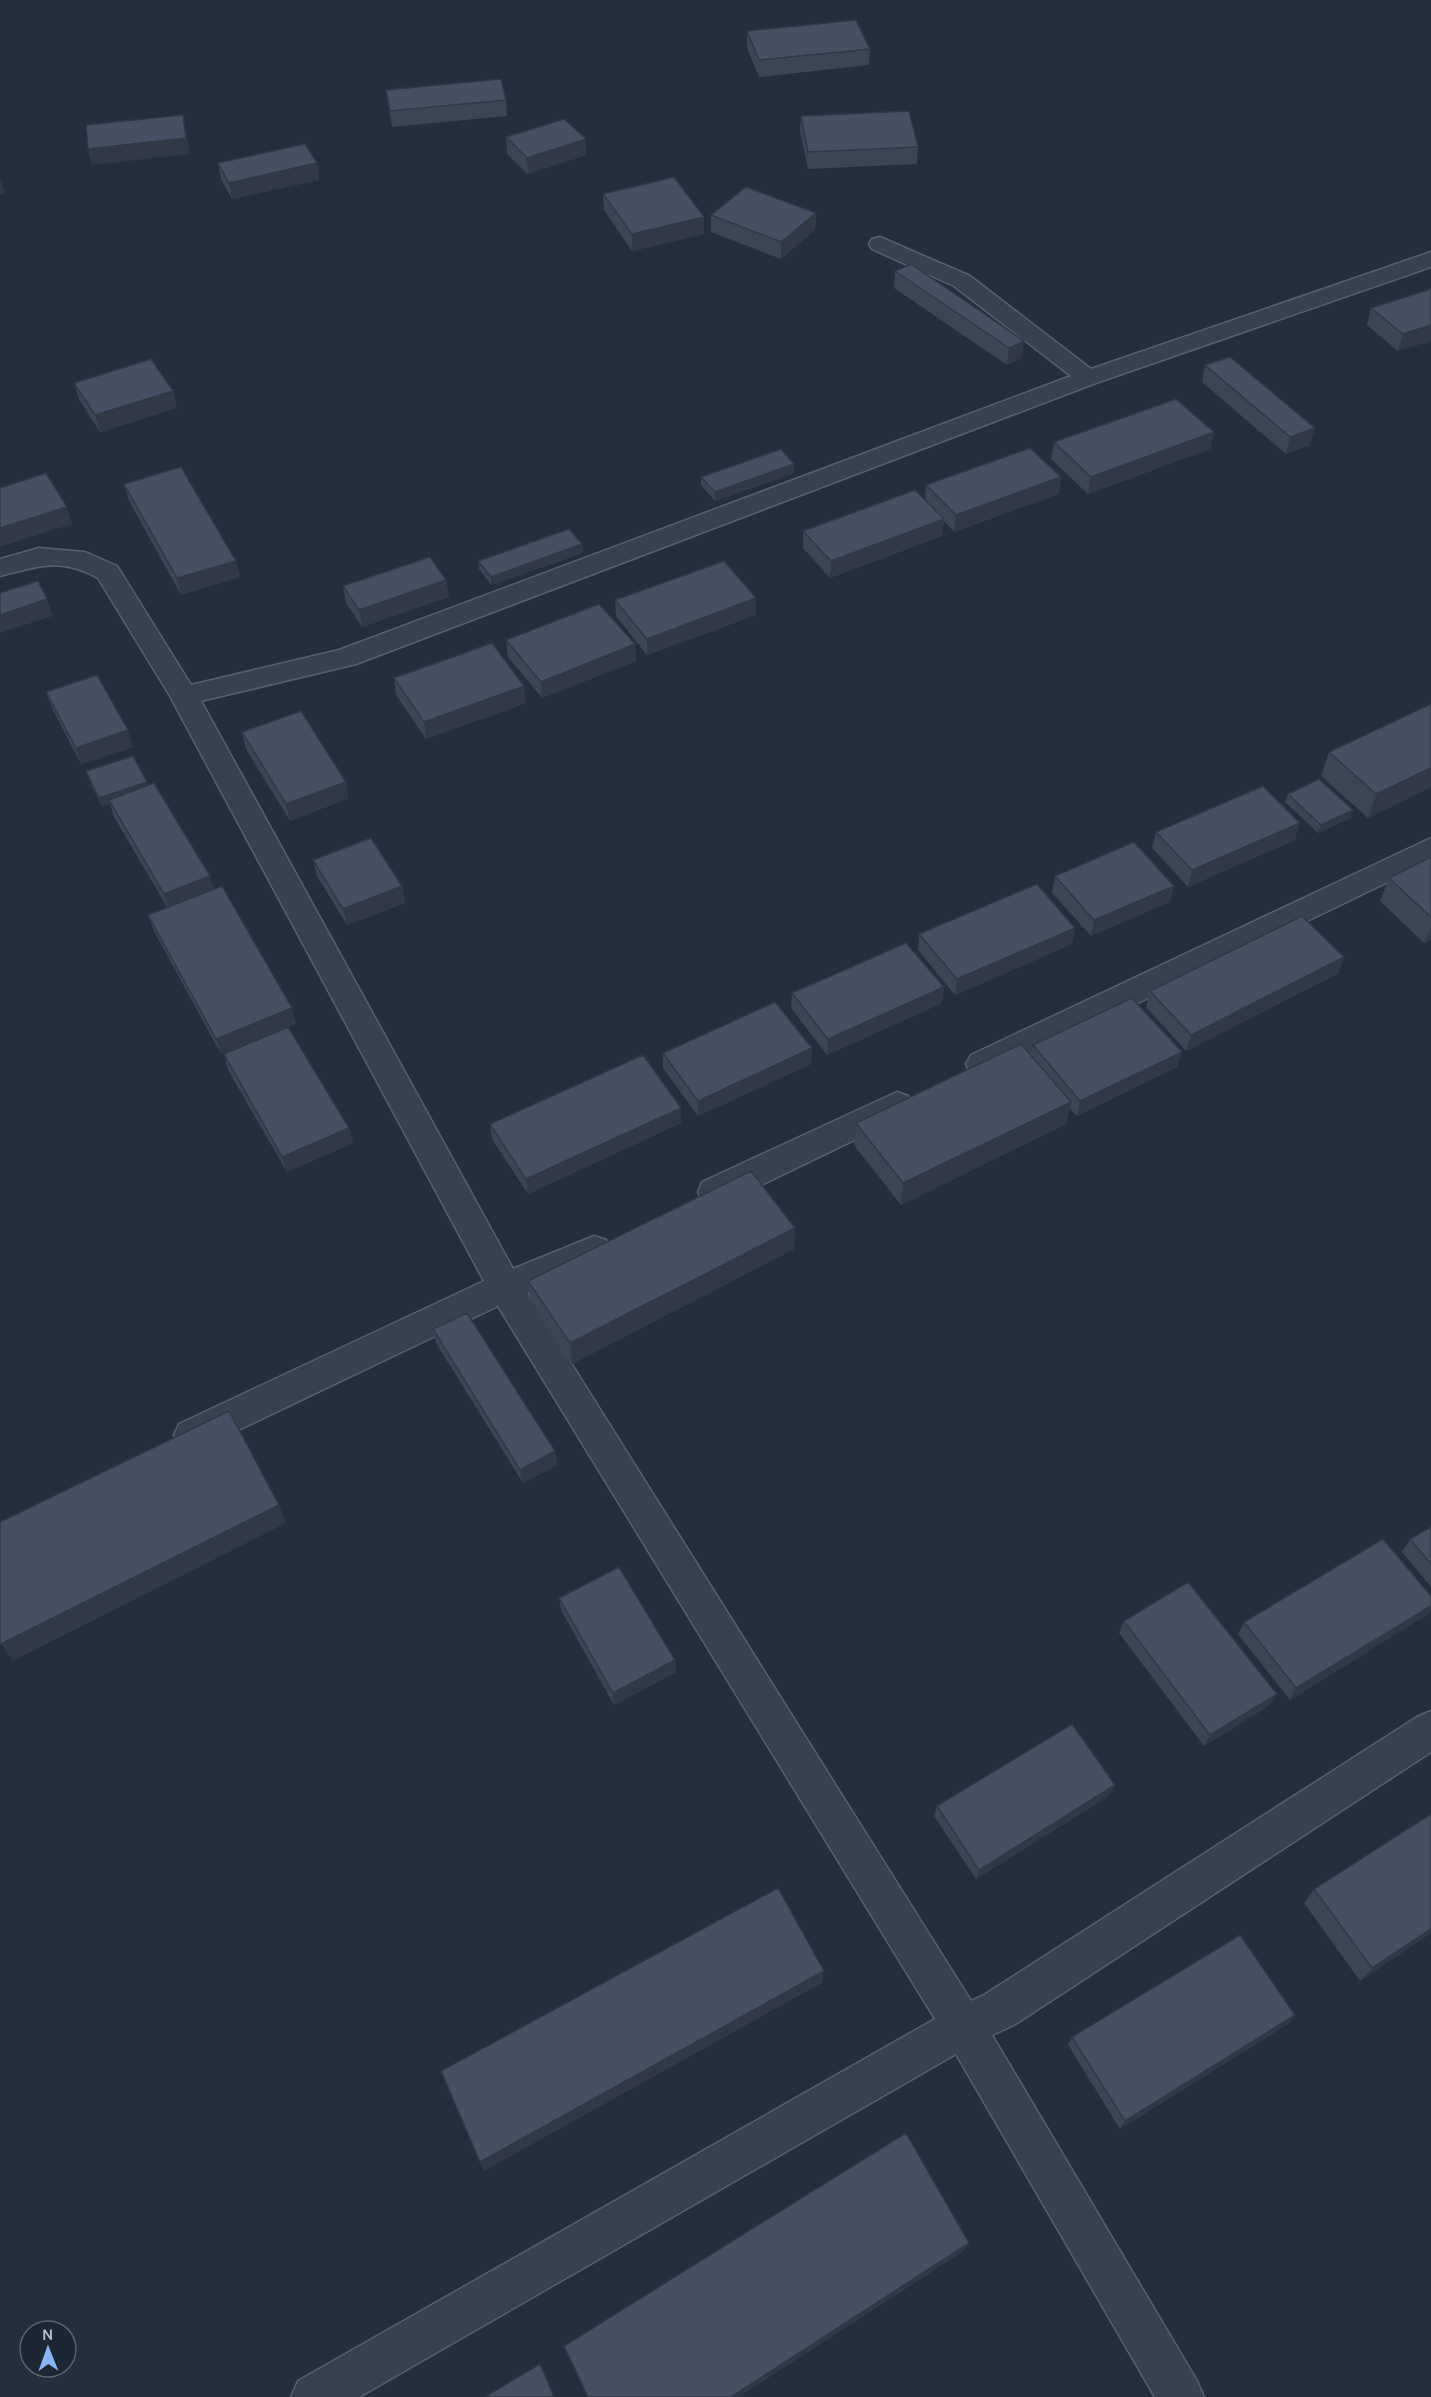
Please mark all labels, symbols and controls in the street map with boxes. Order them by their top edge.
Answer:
north arrow [18,2319,78,2379]
text: N [42,2325,54,2344]

